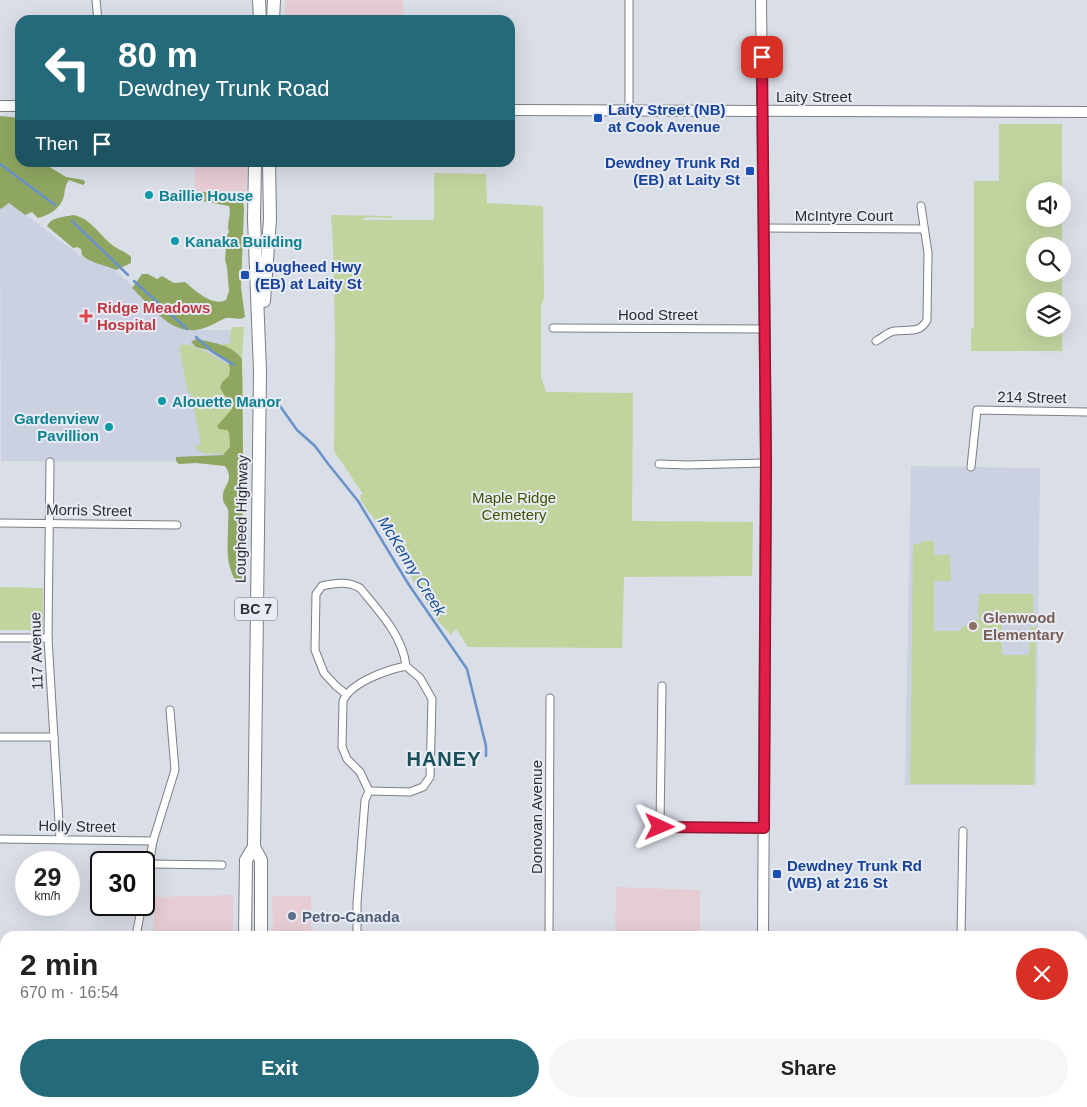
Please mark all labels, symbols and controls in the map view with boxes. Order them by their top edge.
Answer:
icon: left [35,35,100,100]
text: 80 m [118,35,198,74]
pin [741,36,783,78]
icon: arrive [748,43,776,71]
text: Dewdney Trunk Road [118,76,330,101]
street label: Laity Street [776,88,853,105]
place label: Laity Street (NB) at Cook Avenue [608,101,726,135]
marker: Laity Street (NB) at Cook Avenue [592,112,604,124]
icon: arrive [88,130,116,158]
text: Then [35,133,78,154]
place label: Dewdney Trunk Rd (EB) at Laity St [605,154,740,188]
marker: Dewdney Trunk Rd (EB) at Laity St [744,165,756,177]
map controls [1026,182,1071,337]
button: sound [1026,182,1071,227]
place label: Baillie House [159,187,253,204]
marker: Baillie House [143,189,155,201]
street label: McIntyre Court [795,207,894,224]
place label: Kanaka Building [185,233,303,250]
marker: Kanaka Building [169,235,181,247]
button: search [1026,237,1071,282]
place label: Lougheed Hwy (EB) at Laity St [255,258,362,292]
marker: Lougheed Hwy (EB) at Laity St [239,269,251,281]
button: layers [1026,292,1071,337]
place label: Ridge Meadows Hospital [97,299,210,333]
street label: Hood Street [618,306,699,323]
marker: Ridge Meadows Hospital [79,309,93,323]
street label: 214 Street [997,388,1068,406]
place label: Alouette Manor [172,393,281,410]
marker: Alouette Manor [156,395,168,407]
place label: Gardenview Pavillion [14,410,99,444]
marker: Gardenview Pavillion [103,421,115,433]
street label: Lougheed Highway [231,454,251,583]
park label: Maple Ridge Cemetery [472,489,556,523]
street label: Morris Street [46,501,133,519]
water label: McKenny Creek [375,513,450,620]
road number: BC 7 [235,598,277,620]
place label: Glenwood Elementary [983,609,1065,643]
street label: 117 Avenue [26,612,46,690]
marker: Glenwood Elementary [967,620,979,632]
district label: HANEY [406,748,482,770]
street label: Donovan Avenue [528,760,545,874]
position arrow [633,800,685,852]
street label: Holly Street [38,817,117,835]
speed limit sign: 30 [90,851,155,916]
place label: Dewdney Trunk Rd (WB) at 216 St [787,857,922,891]
text: 29 [34,863,61,891]
marker: Dewdney Trunk Rd (WB) at 216 St [771,868,783,880]
text: km/h [34,889,61,903]
place label: Petro-Canada [302,908,400,925]
marker: Petro-Canada [286,910,298,922]
text: 2 min [20,948,98,981]
button: close [1016,948,1068,1000]
text: 670 m · 16:54 [20,984,119,1001]
button: Exit [20,1039,539,1097]
button: Share [549,1039,1068,1097]

